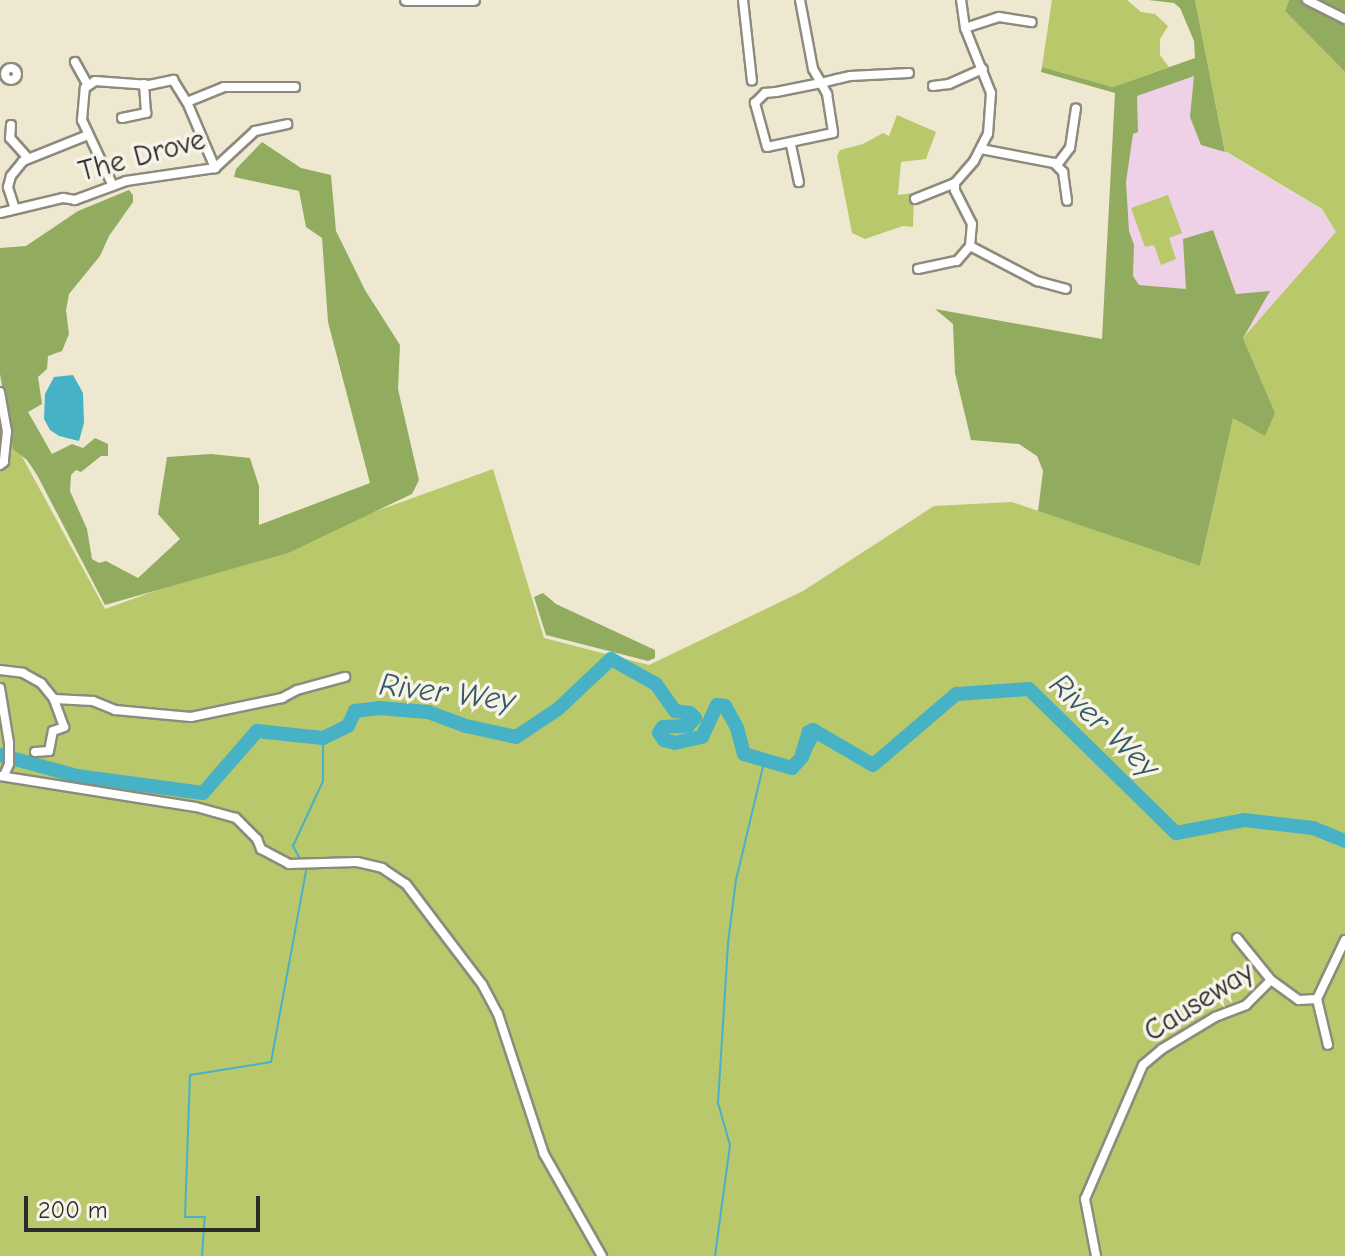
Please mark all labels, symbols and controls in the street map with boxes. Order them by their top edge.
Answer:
street label: The Drove [75,122,209,190]
water label: River Wey [377,666,517,720]
water label: River Wey [1041,666,1167,786]
street label: Causeway [1137,954,1261,1050]
scale bar [28,1180,264,1230]
text: 200 m [38,1196,108,1224]

